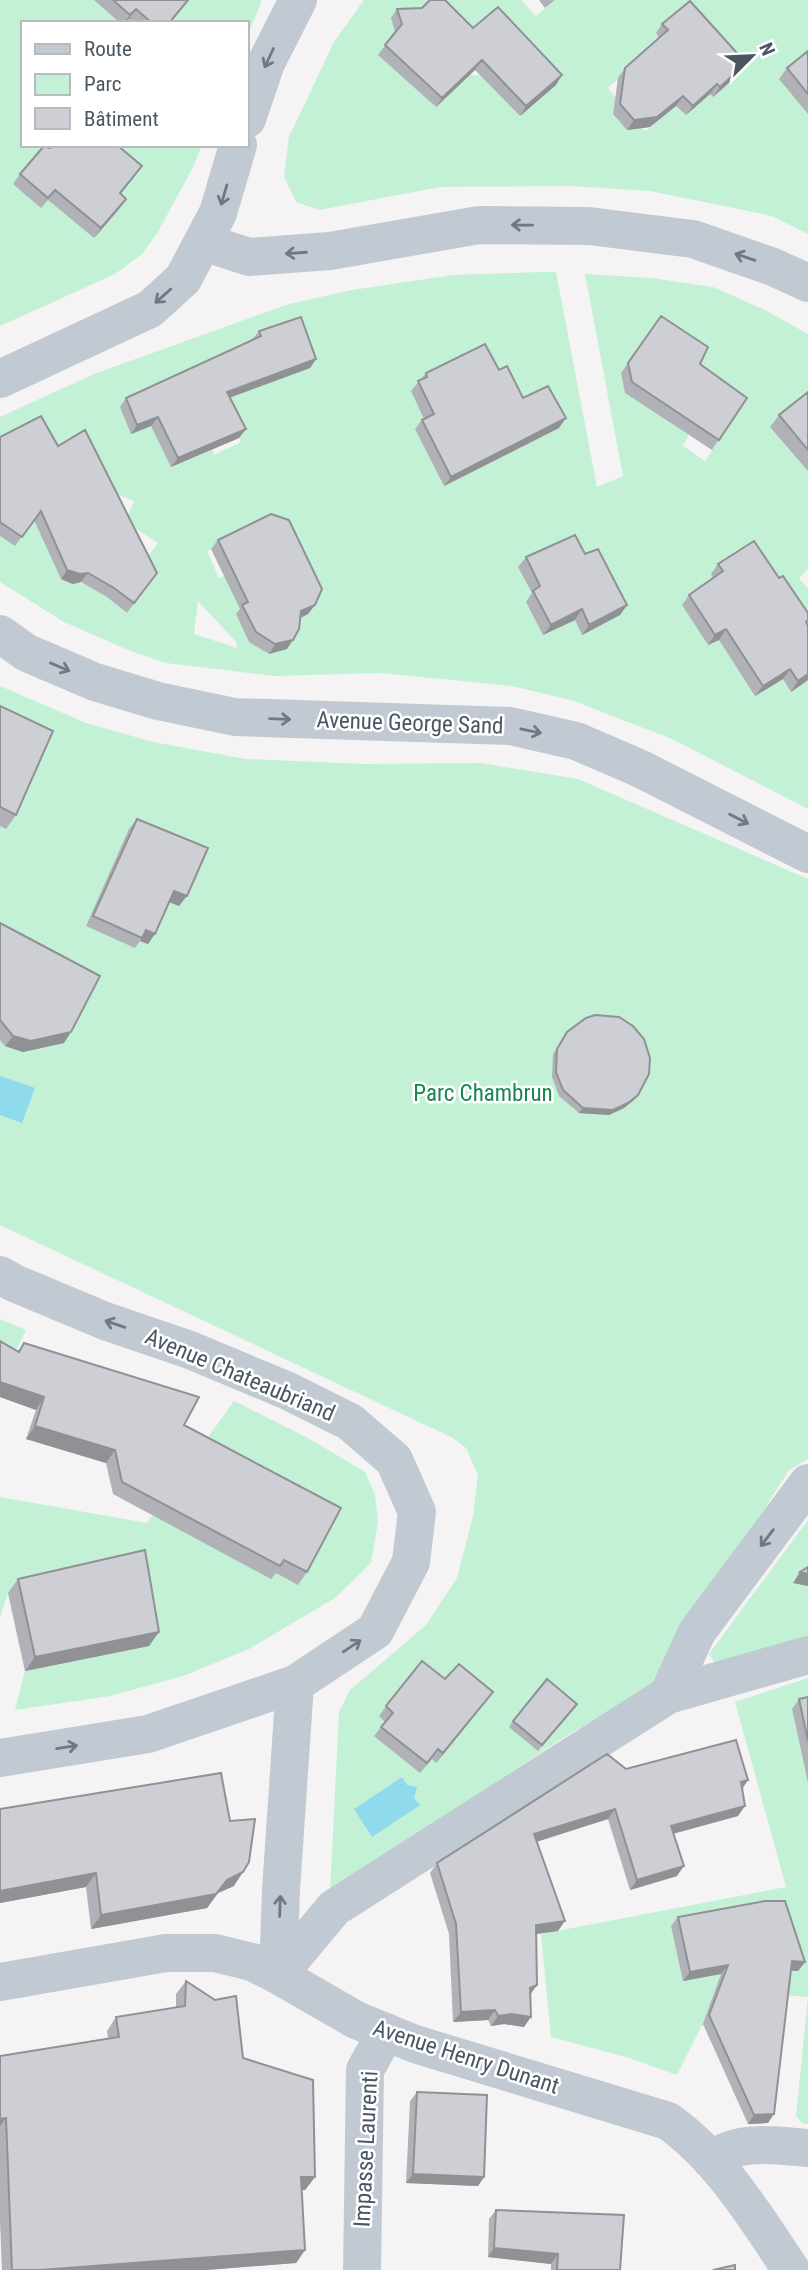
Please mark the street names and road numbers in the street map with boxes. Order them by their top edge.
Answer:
street label: Avenue George Sand [316,706,504,740]
street label: Avenue Chateaubriand [141,1323,339,1427]
street label: Avenue Henry Dunant [370,2014,562,2100]
street label: Impasse Laurenti [348,2070,384,2228]

